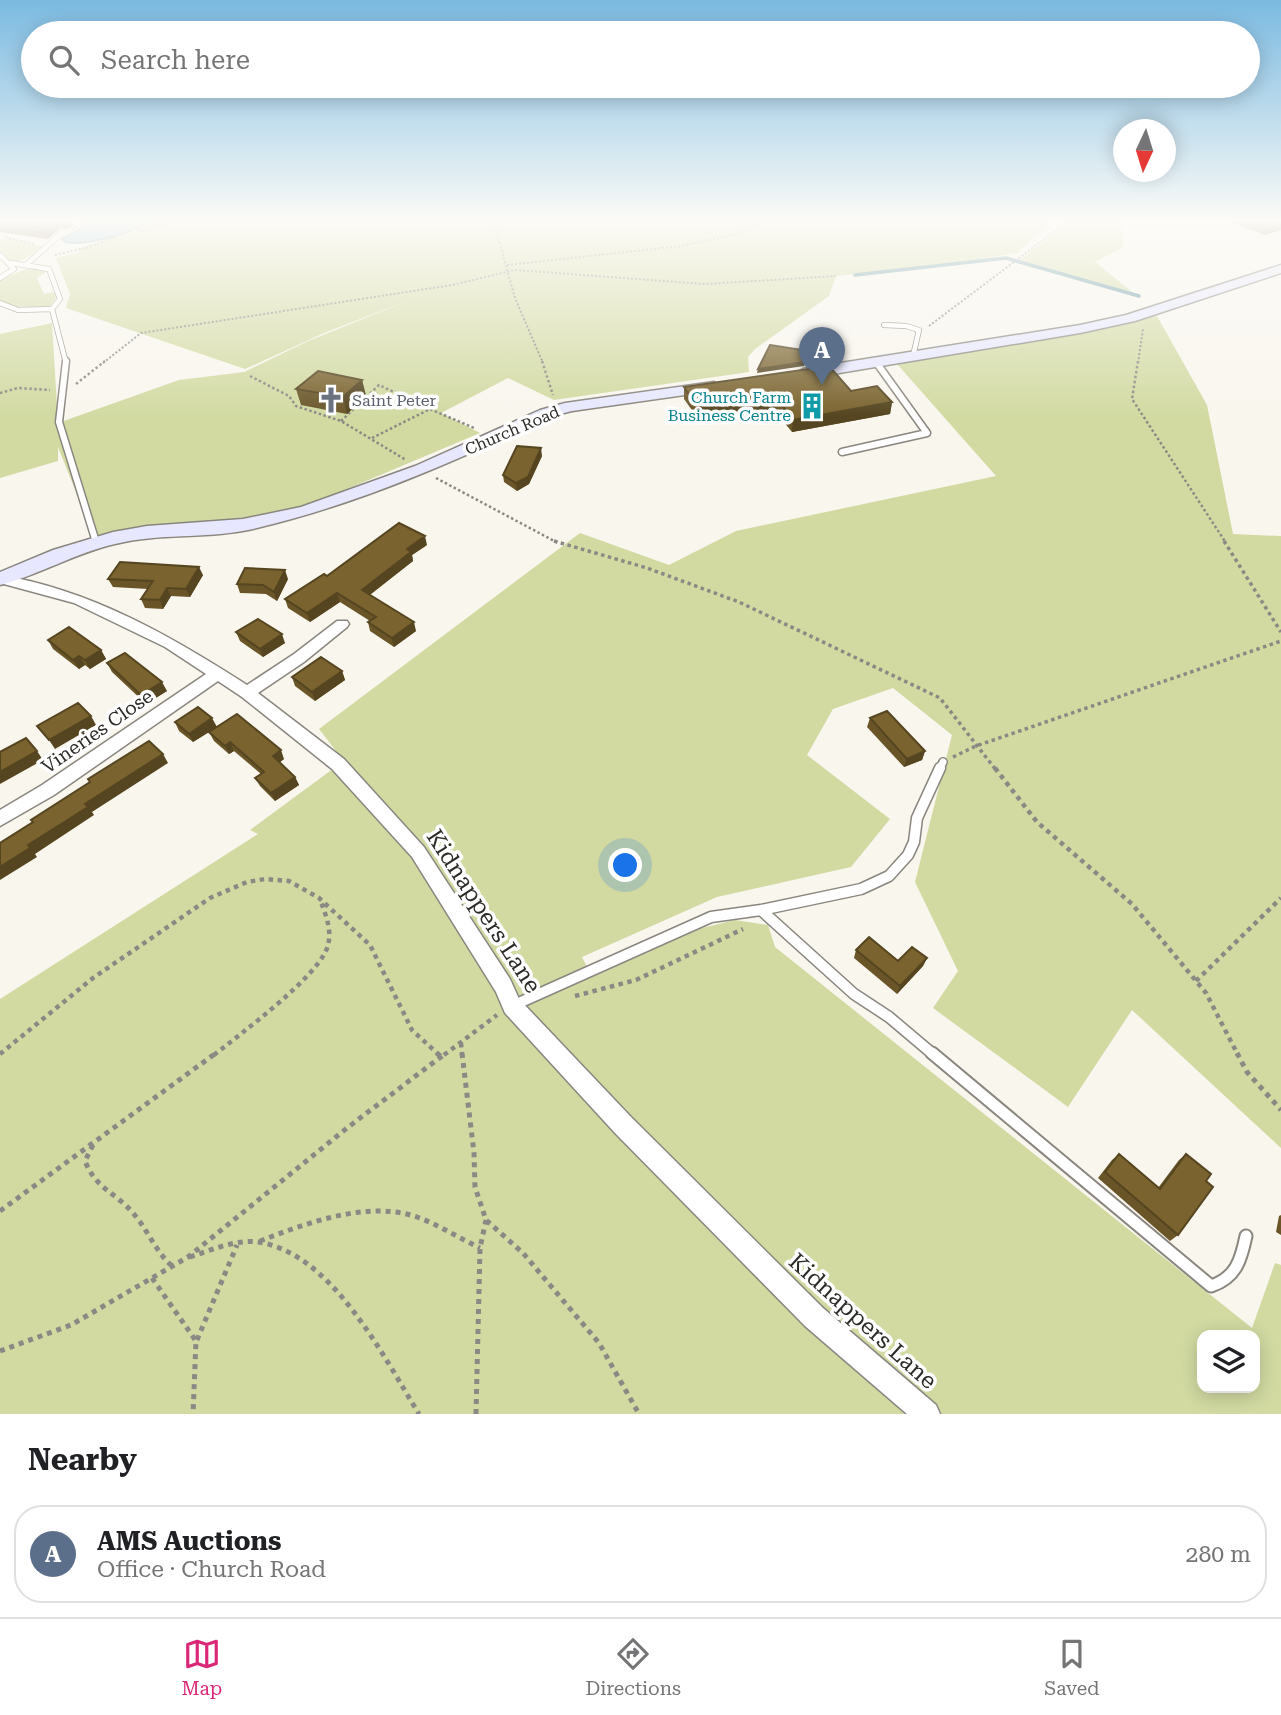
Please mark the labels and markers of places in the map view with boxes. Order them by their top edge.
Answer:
pin: A [799,327,845,385]
church icon: Saint Peter [316,385,346,415]
place label: Church Farm Business Centre [668,388,791,425]
place label: Saint Peter [352,391,436,410]
building icon: Church Farm Business Centre [797,391,827,421]

